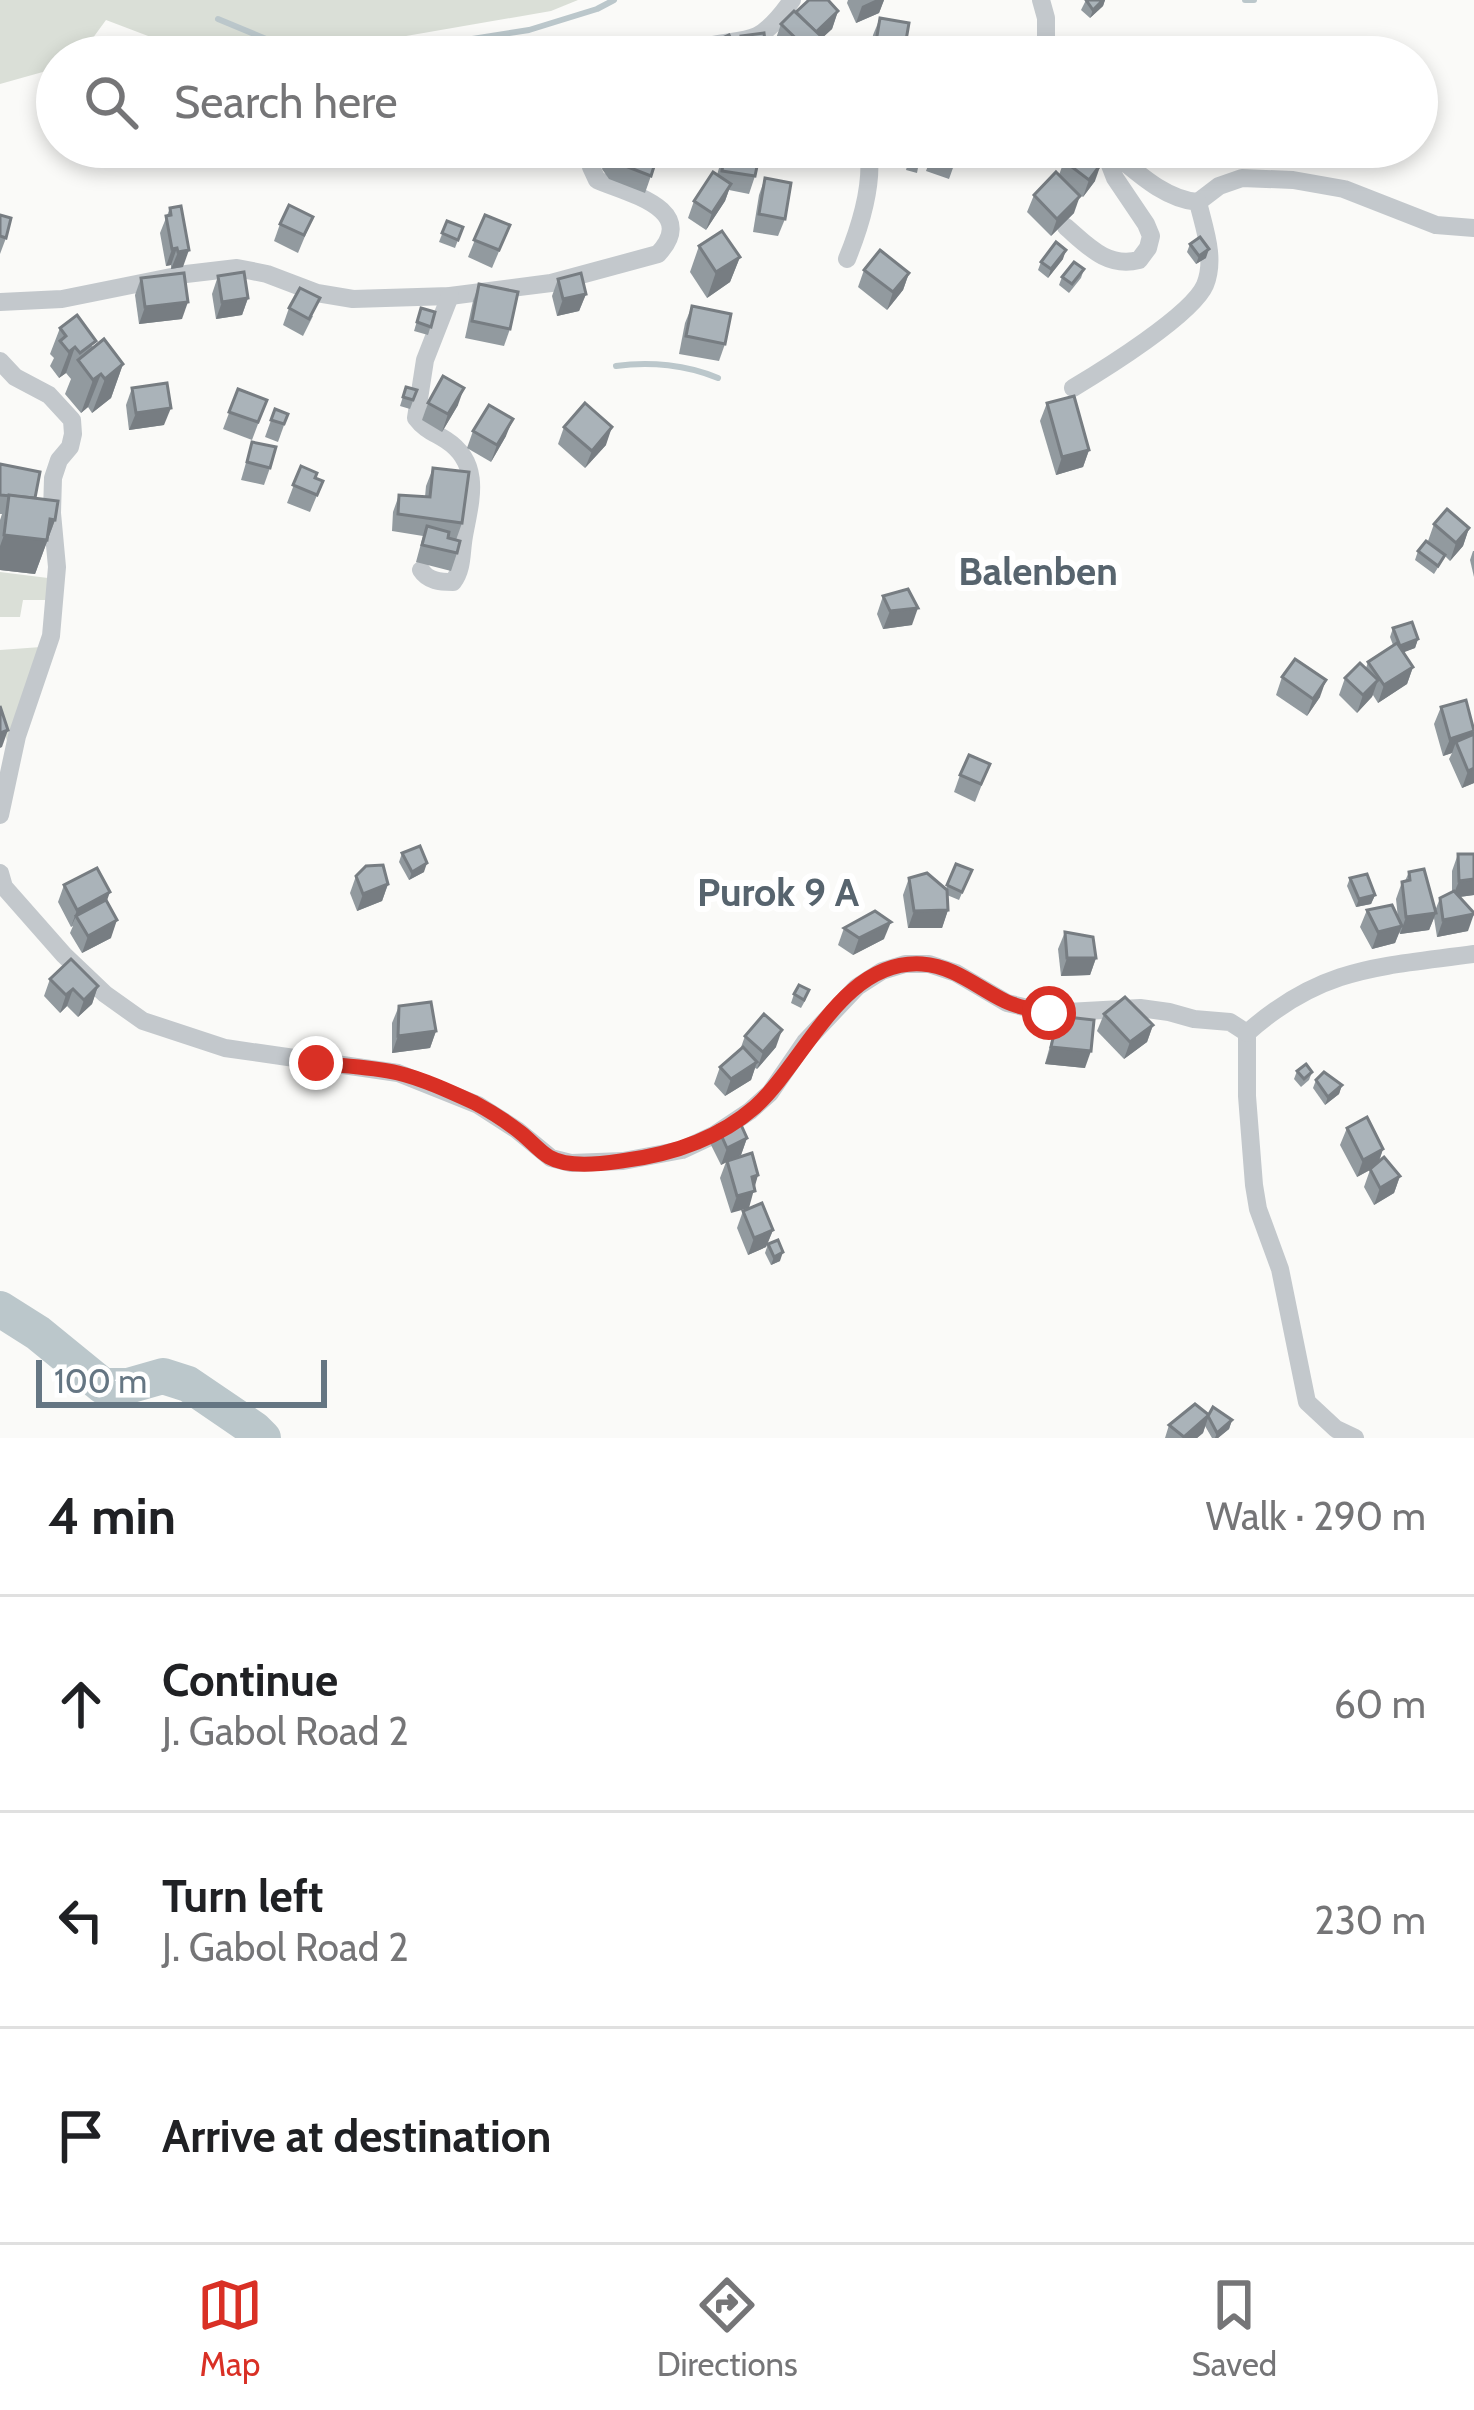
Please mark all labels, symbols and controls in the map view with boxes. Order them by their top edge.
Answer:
search box [36,36,1438,168]
icon: search [78,69,144,135]
text: Search here [174,75,398,129]
district label: Balenben [958,547,1118,595]
district label: Purok 9 A [697,868,860,916]
route start [1022,986,1076,1040]
route end [289,1036,343,1090]
scale bar [36,1354,327,1407]
text: 100 m [54,1361,147,1401]
text: 4 min [48,1485,176,1547]
text: Walk · 290 m [1206,1492,1426,1540]
text: Continue [162,1653,338,1707]
icon: ahead [48,1671,114,1737]
text: 60 m [1334,1680,1426,1728]
text: J. Gabol Road 2 [162,1707,409,1755]
text: Turn left [162,1869,324,1923]
icon: left [48,1887,114,1953]
text: 230 m [1314,1896,1426,1944]
text: J. Gabol Road 2 [162,1923,409,1971]
icon: arrive [48,2103,114,2169]
text: Arrive at destination [162,2109,551,2163]
tab: Map [197,2272,263,2384]
tab: Directions [657,2272,798,2384]
tab: Saved [1191,2272,1277,2384]

